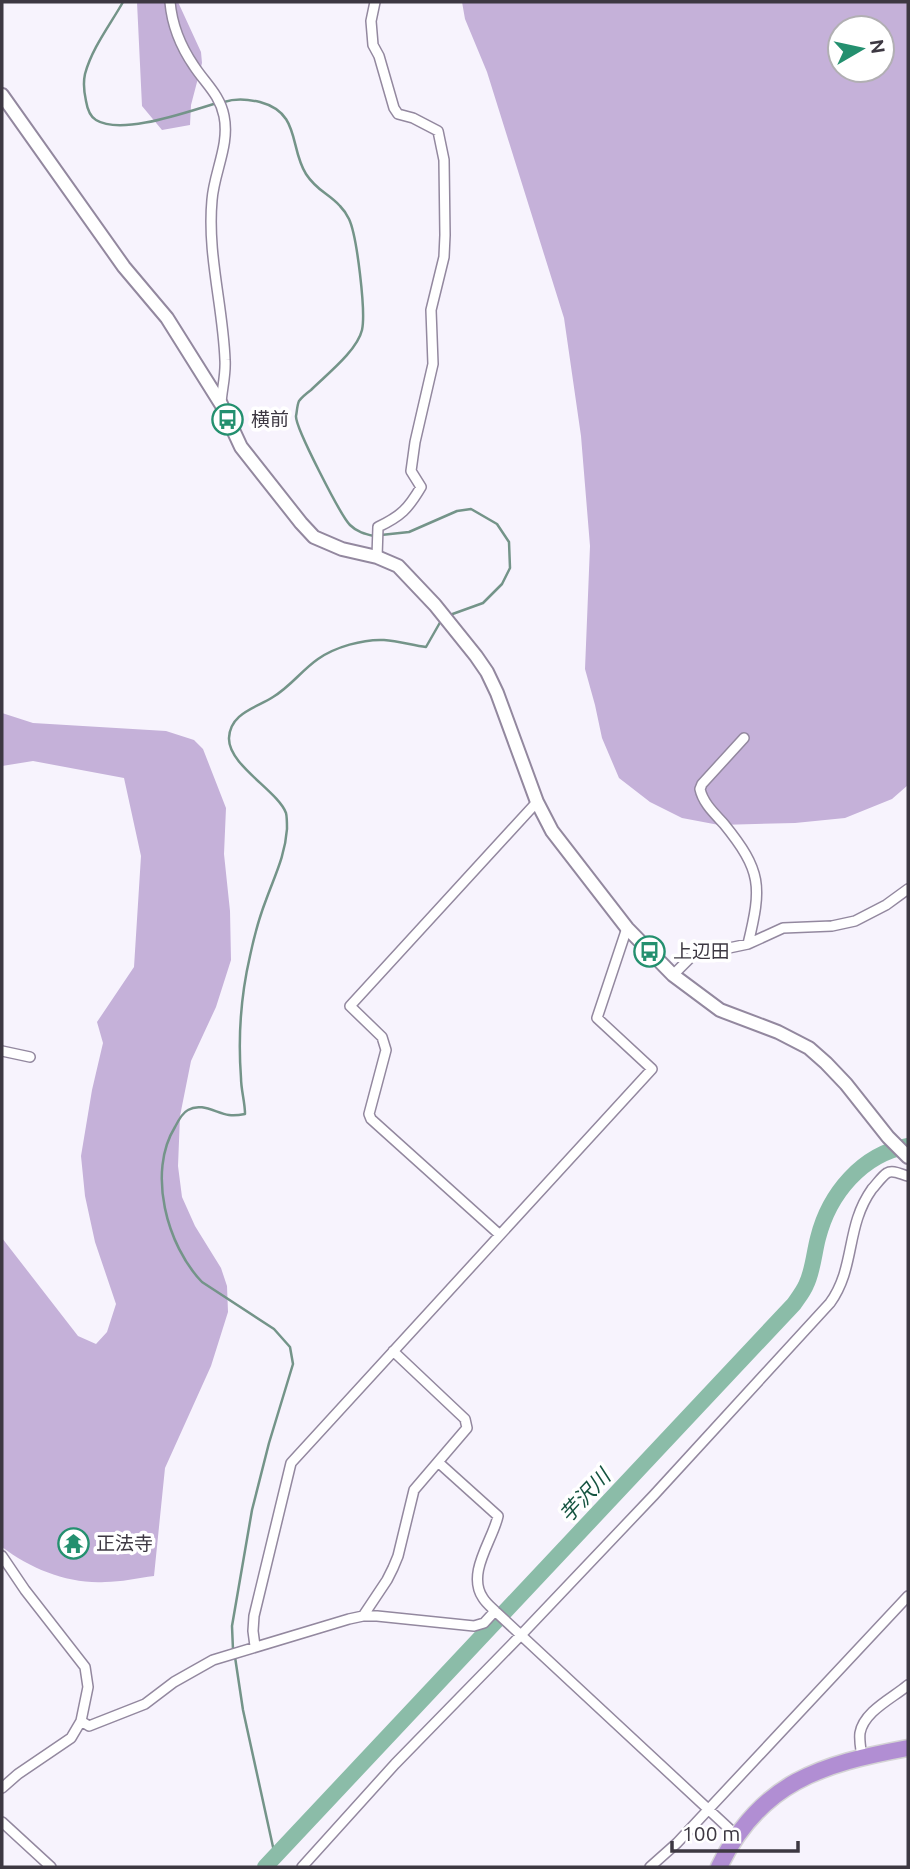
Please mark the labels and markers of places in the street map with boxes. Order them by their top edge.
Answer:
bus stop icon: 横前 [211,402,245,436]
place label: 横前 [251,408,289,430]
bus stop icon: 上辺田 [633,934,667,968]
place label: 上辺田 [673,940,730,962]
temple icon: 正法寺 [56,1526,90,1560]
place label: 正法寺 [96,1532,153,1554]

